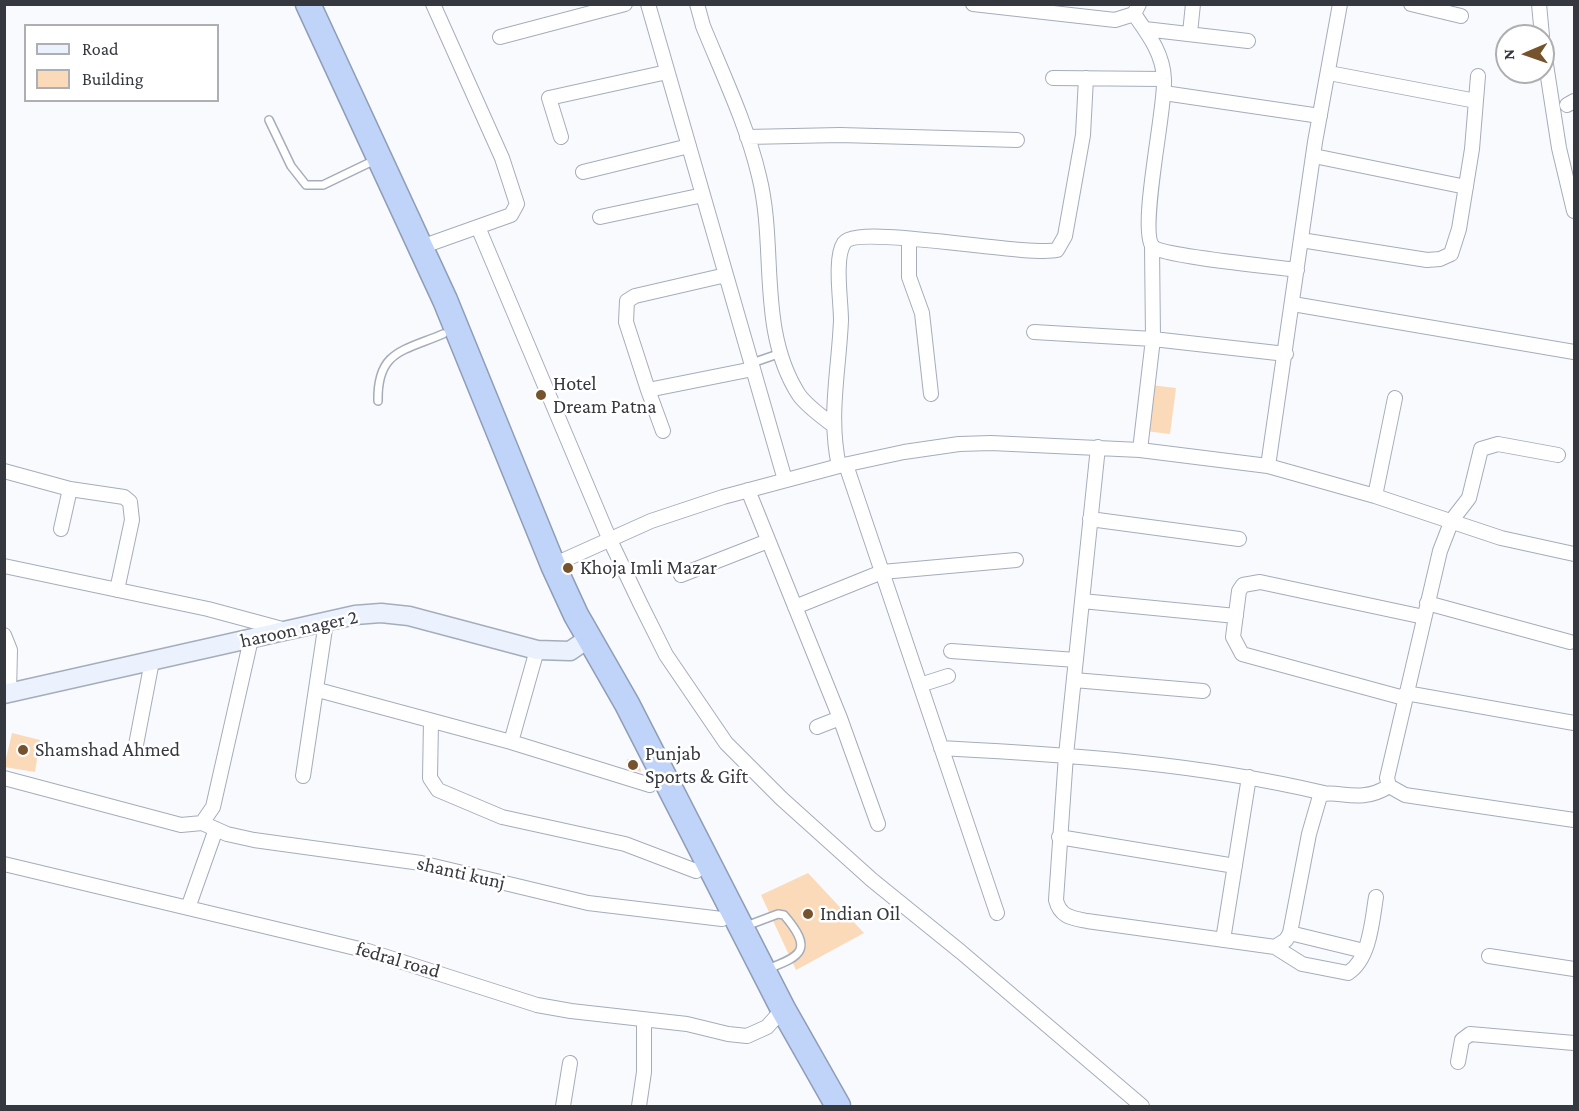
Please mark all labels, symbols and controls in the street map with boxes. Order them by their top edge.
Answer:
legend [24,24,219,102]
north arrow [1495,24,1555,84]
text: Road [82,39,119,59]
text: N [1500,49,1517,60]
text: Building [82,69,143,89]
place label: Hotel Dream Patna [553,372,656,419]
marker: Hotel Dream Patna [534,388,548,402]
place label: Khoja Imli Mazar [580,556,717,580]
marker: Khoja Imli Mazar [561,561,575,575]
street label: haroon nager 2 [238,605,360,653]
place label: Shamshad Ahmed [35,738,180,762]
place label: Punjab Sports & Gift [645,742,748,789]
marker: Shamshad Ahmed [16,743,30,757]
marker: Punjab Sports & Gift [626,758,640,772]
street label: shanti kunj [414,851,508,895]
place label: Indian Oil [820,902,900,926]
marker: Indian Oil [801,907,815,921]
street label: fedral road [353,937,443,983]

